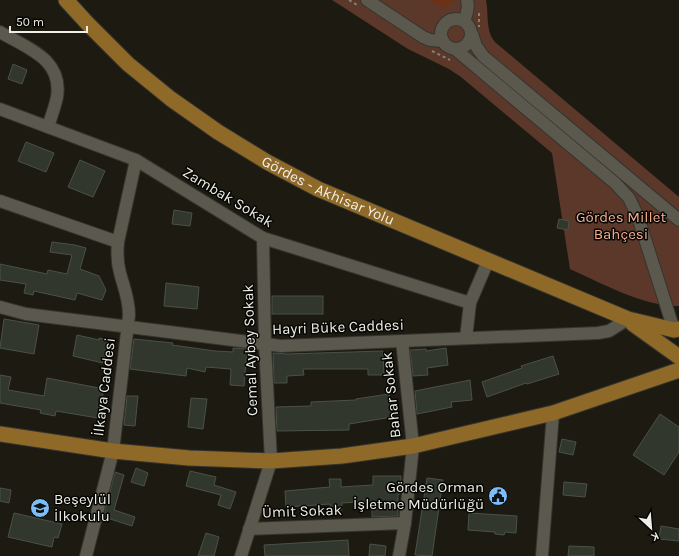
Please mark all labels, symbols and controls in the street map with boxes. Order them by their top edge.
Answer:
scale bar [10,8,87,34]
text: 50 m [16,15,44,29]
street label: Gördes - Akhisar Yolu [259,152,397,229]
street label: Zambak Sokak [179,163,277,231]
park label: Gördes Millet Bahçesi [576,208,666,243]
street label: Cemal Aybey Sokak [239,284,261,416]
street label: Hayri Büke Caddesi [272,316,404,338]
street label: İlkaya Caddesi [89,337,119,437]
street label: Bahar Sokak [378,351,404,439]
place label: Gördes Orman İşletme Müdürlüğü [353,478,484,513]
public building icon: Gördes Orman İşletme Müdürlüğü [487,485,509,507]
place label: Beşeylül İlkokulu [54,490,111,525]
school or university icon: Beşeylül İlkokulu [29,497,51,519]
street label: Ümit Sokak [262,501,342,521]
north arrow [631,508,671,548]
text: K [648,529,661,544]

